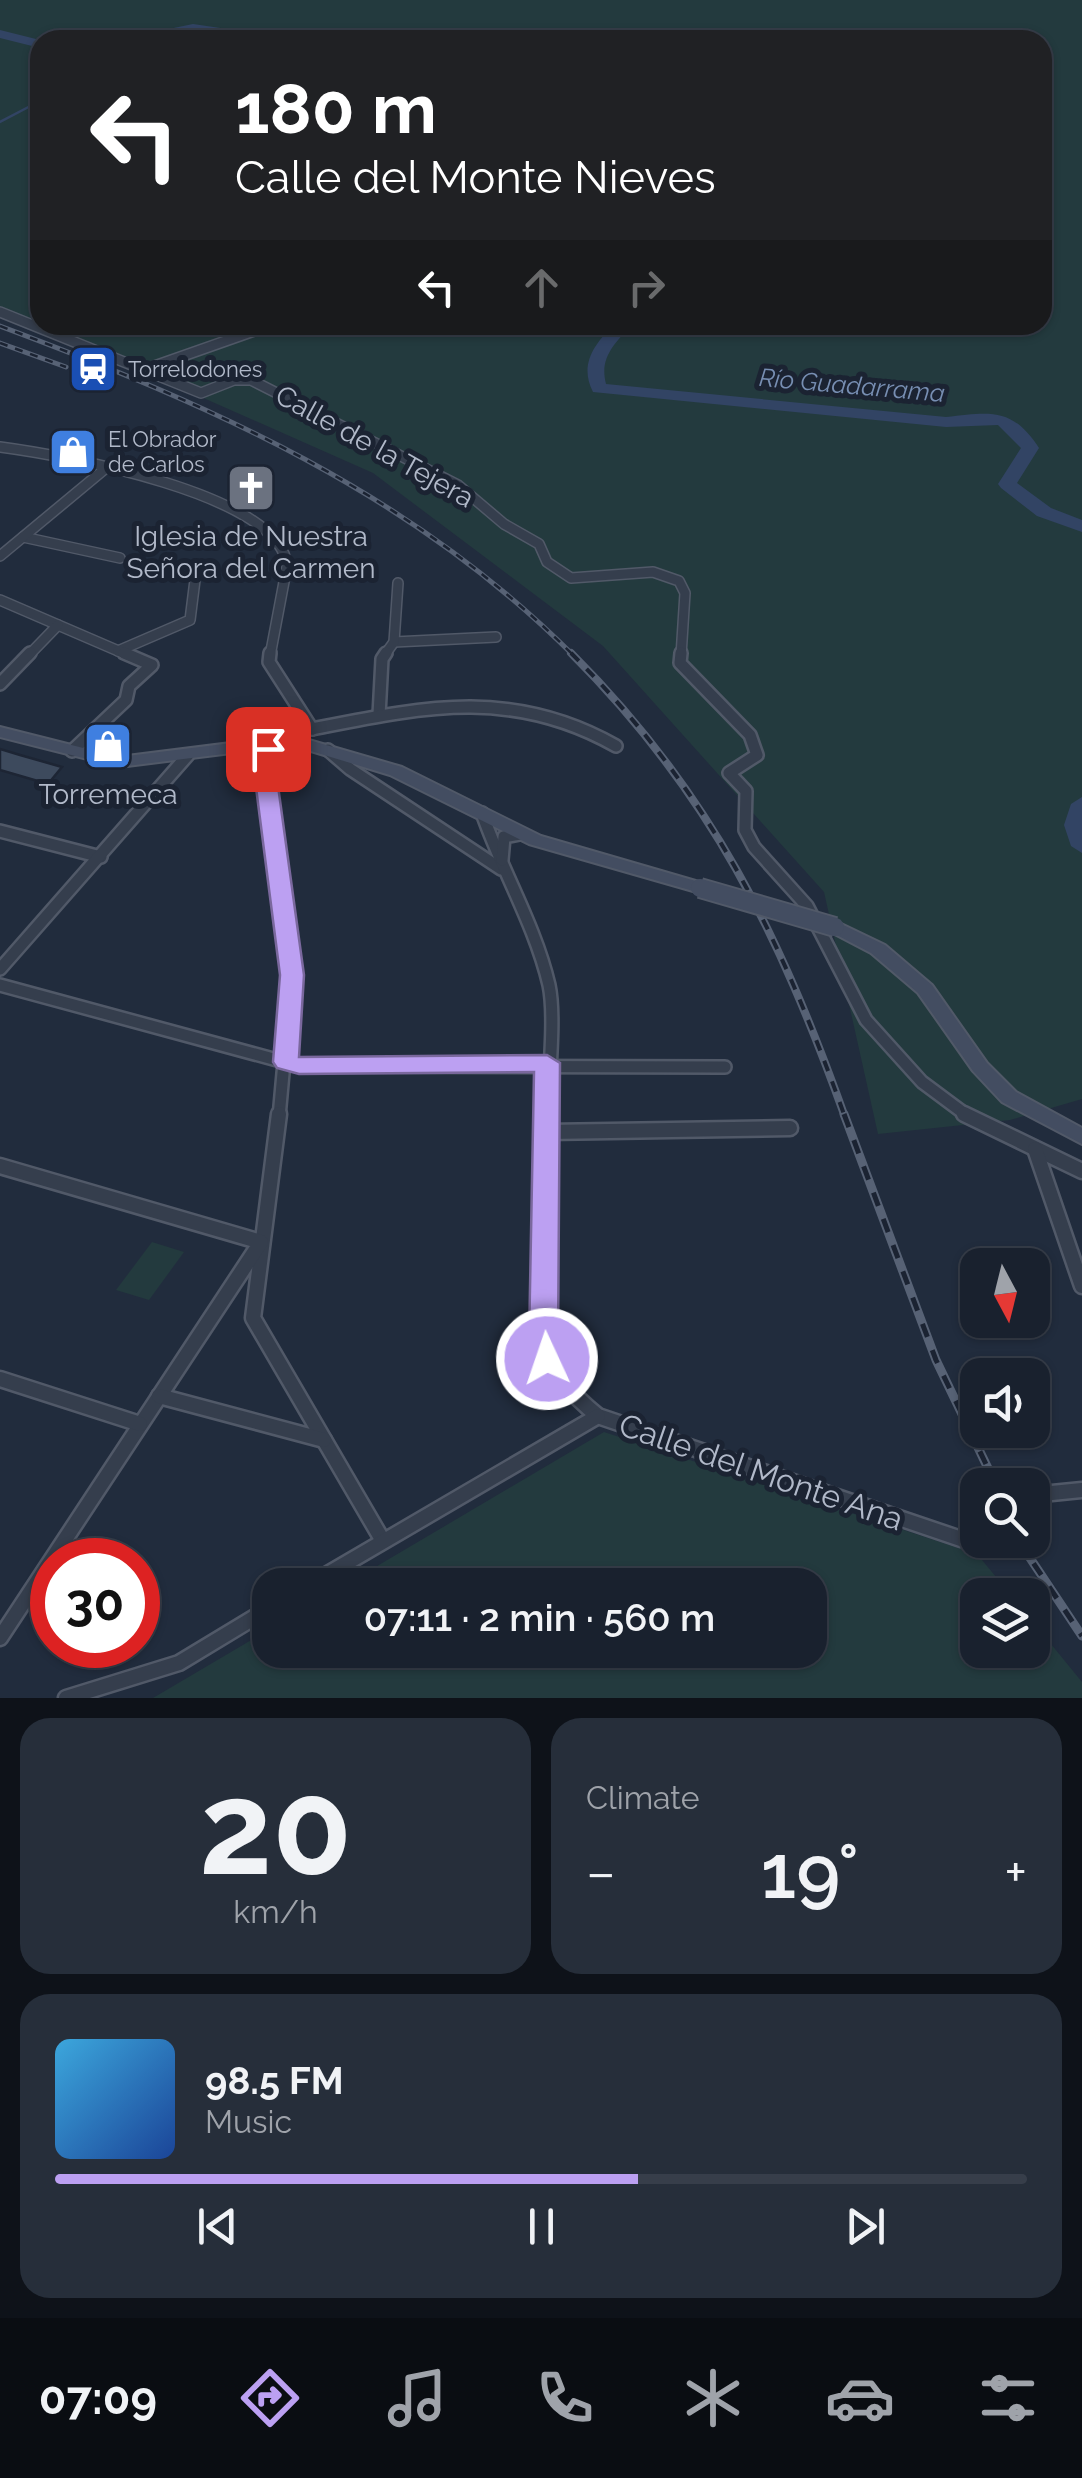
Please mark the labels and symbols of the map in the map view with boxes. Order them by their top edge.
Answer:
station icon: Torrelodones [67,343,119,395]
place label: Torrelodones [128,356,262,382]
water label: Río Guadarrama [758,362,946,408]
street label: Calle de la Tejera [270,378,480,515]
shop icon: El Obrador de Carlos [47,426,99,478]
place label: El Obrador de Carlos [108,426,217,477]
church icon: Iglesia de Nuestra Señora del Carmen [225,462,277,514]
place label: Iglesia de Nuestra Señora del Carmen [126,520,376,585]
pin [226,707,311,792]
shop icon: Torremeca [82,720,134,772]
place label: Torremeca [38,778,178,811]
north arrow [960,1248,1050,1338]
position arrow [495,1307,599,1411]
street label: Calle del Monte Ana [614,1406,908,1537]
speed limit sign: 30 [30,1538,160,1668]

